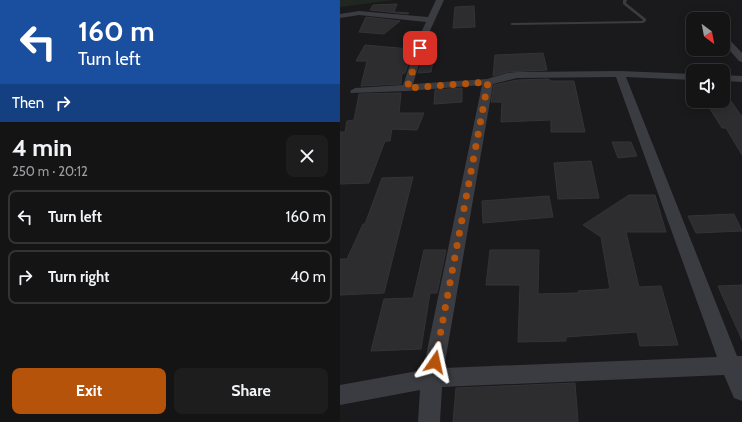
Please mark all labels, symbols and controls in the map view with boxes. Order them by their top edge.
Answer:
north arrow [686,12,730,56]
map controls [686,12,730,108]
text: 160 m [78,14,154,48]
icon: left [12,16,64,68]
pin [403,31,437,65]
icon: arrive [409,37,431,59]
text: Turn left [78,48,141,70]
button: sound [686,64,730,108]
icon: right [52,92,74,114]
text: Then [12,94,44,112]
text: 4 min [12,133,72,162]
button: close [286,135,328,177]
text: 250 m · 20:12 [12,163,88,179]
icon: left [14,206,36,228]
text: Turn left [48,208,102,226]
text: 160 m [286,208,326,226]
icon: right [14,266,36,288]
text: Turn right [48,268,109,286]
text: 40 m [290,268,326,286]
position arrow [414,341,456,383]
button: Exit [12,368,166,414]
button: Share [174,368,328,414]

